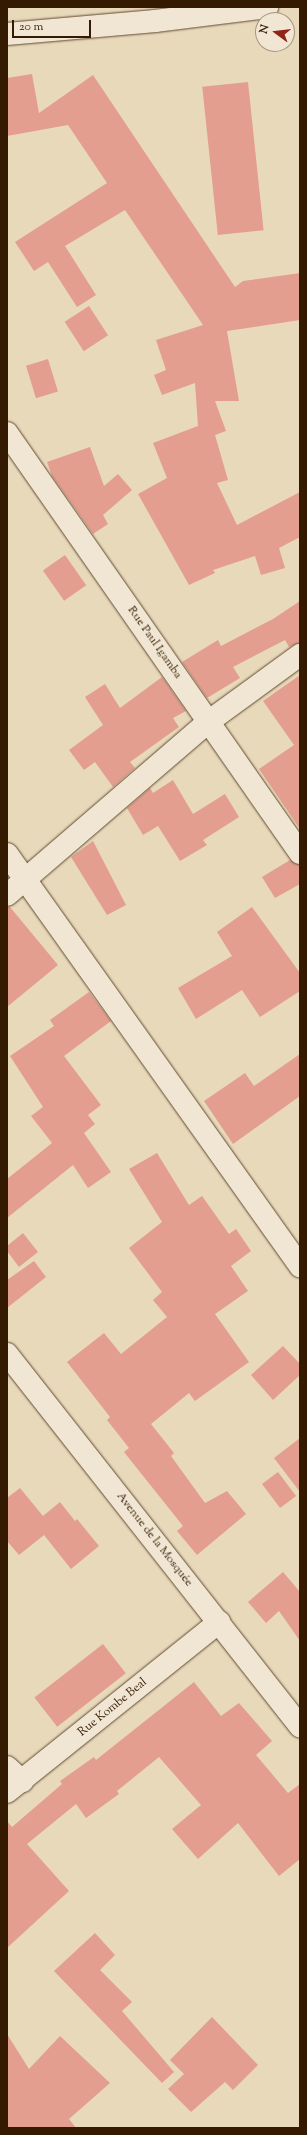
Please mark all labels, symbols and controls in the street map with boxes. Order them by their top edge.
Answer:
scale bar [14,12,93,38]
north arrow [255,12,295,52]
text: 20 m [19,18,43,36]
text: N [256,23,273,35]
street label: Rue Paul Igamba [124,604,184,682]
street label: Avenue de la Mosquée [113,1490,195,1590]
street label: Rue Kombe Beal [76,1676,150,1740]

